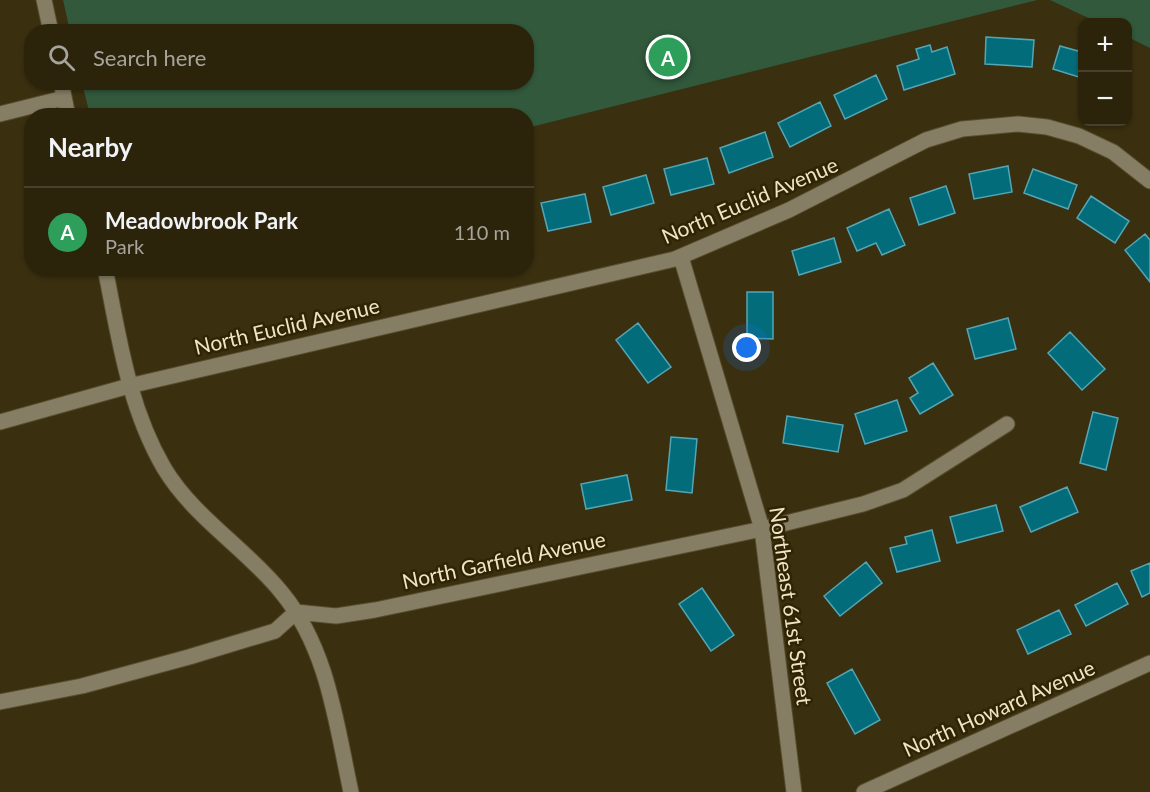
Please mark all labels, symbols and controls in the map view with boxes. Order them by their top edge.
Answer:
map controls [1078,18,1132,126]
button: + [1078,18,1132,72]
search box [24,24,534,90]
pin: A [648,34,688,80]
icon: search [45,41,78,74]
text: Search here [93,44,206,71]
button: − [1078,72,1132,126]
text: Nearby [48,131,133,163]
street label: North Euclid Avenue [657,151,841,248]
text: Meadowbrook Park [105,207,298,234]
text: A [61,220,74,244]
text: 110 m [454,220,510,244]
text: Park [105,234,144,258]
street label: North Euclid Avenue [192,292,382,359]
your location [732,333,761,362]
street label: Northeast 61st Street [765,505,818,707]
street label: North Garfield Avenue [400,526,608,593]
street label: North Howard Avenue [899,654,1098,761]

